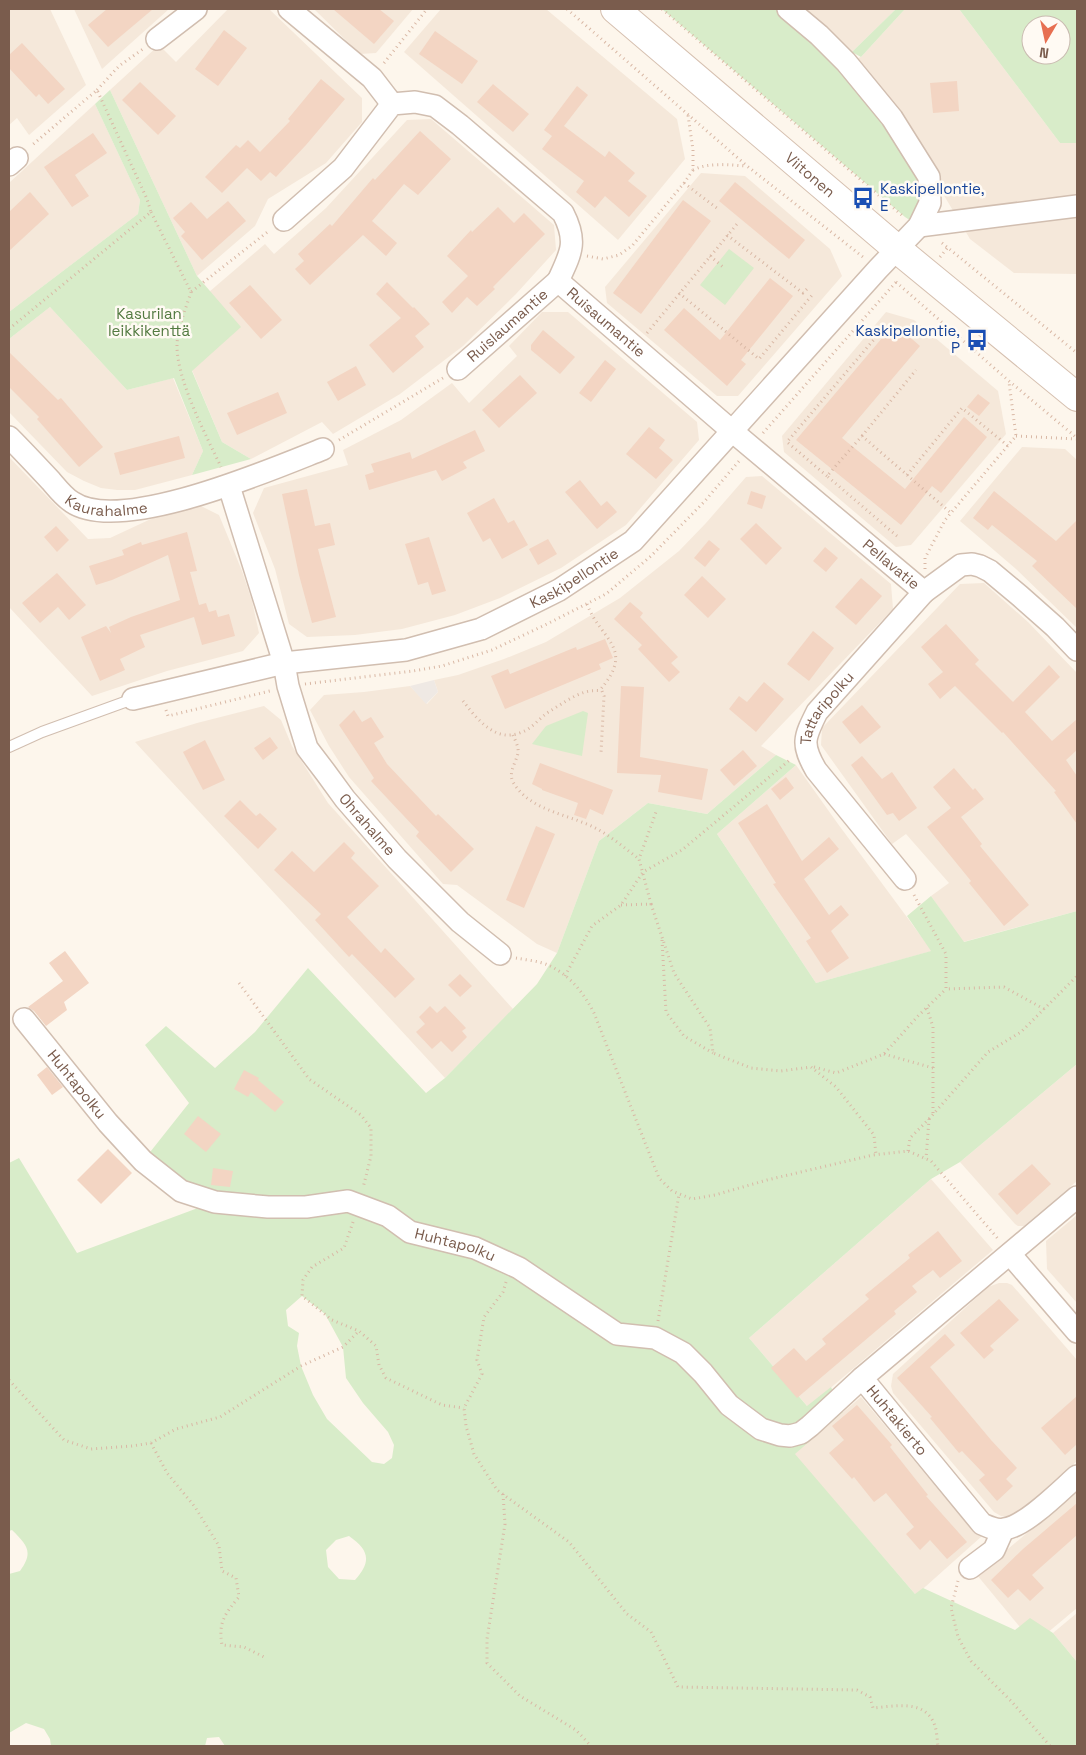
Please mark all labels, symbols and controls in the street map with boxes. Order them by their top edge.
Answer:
north arrow [1021,15,1071,65]
text: N [1038,43,1050,62]
street label: Viitonen [781,148,839,201]
place label: Kaskipellontie, E [880,179,985,215]
bus stop icon: Kaskipellontie, E [850,185,876,211]
street label: Ruisaumantie [563,283,650,361]
street label: Ruislaumantie [463,284,552,366]
park label: Kasurilan leikkikenttä [108,304,190,340]
place label: Kaskipellontie, P [855,321,960,357]
bus stop icon: Kaskipellontie, P [964,327,990,353]
street label: Kaurahalme [61,490,149,520]
street label: Pellavatie [859,535,924,593]
street label: Kaskipellontie [526,543,622,612]
street label: Tattaripolku [796,667,858,745]
street label: Ohrahalme [335,789,400,860]
street label: Huhtapolku [44,1046,111,1122]
street label: Huhtapolku [413,1224,499,1265]
street label: Huhtakierto [863,1381,932,1459]

